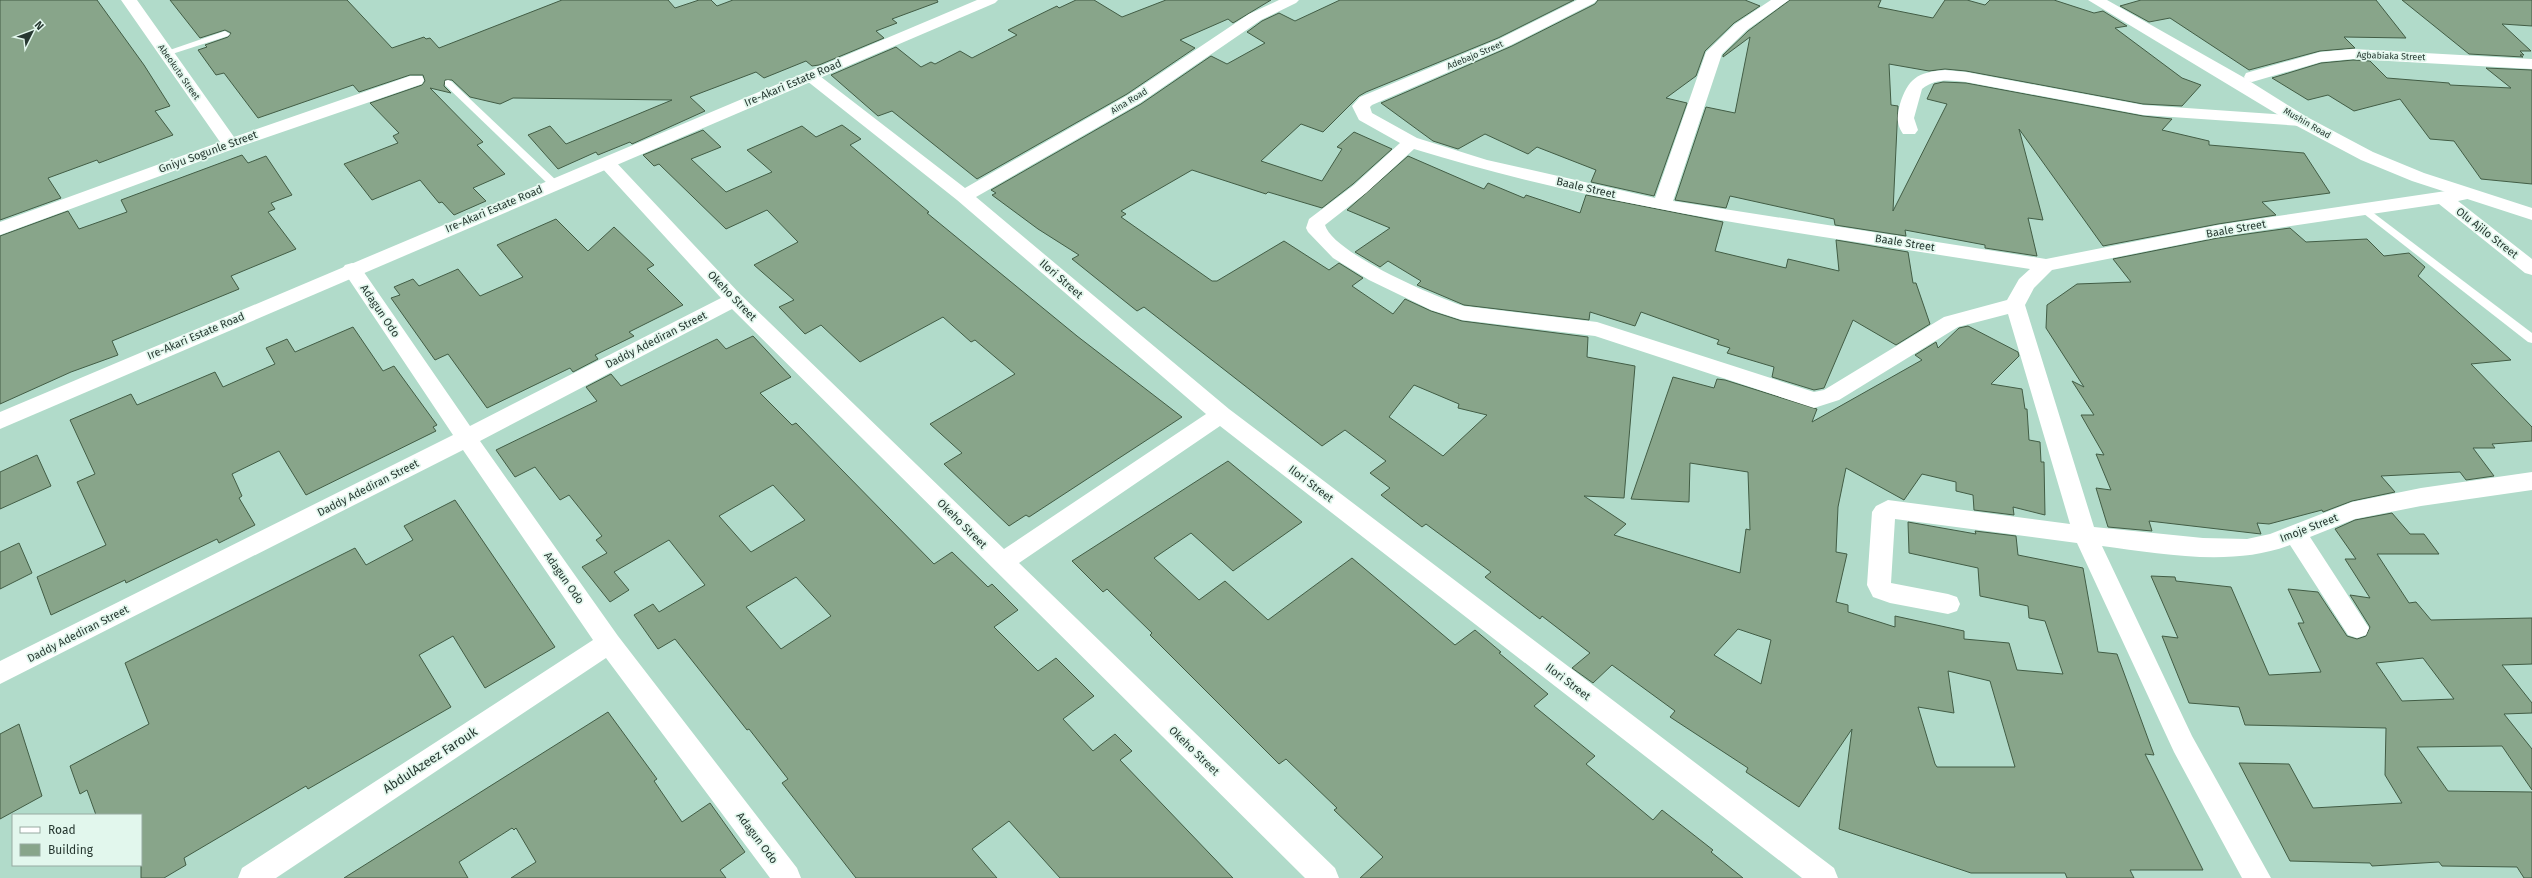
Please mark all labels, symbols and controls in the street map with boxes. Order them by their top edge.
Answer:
north arrow [12,12,52,52]
text: N [32,19,46,33]
street label: Adebajo Street [1445,38,1505,71]
street label: Abeokuta Street [156,42,202,102]
street label: Agbabiaka Street [2356,50,2426,62]
street label: Ire-Akari Estate Road [742,57,844,109]
street label: Aina Road [1109,86,1149,116]
street label: Mushin Road [2282,106,2332,140]
street label: Gniyu Sogunle Street [157,128,259,176]
street label: Baale Street [1555,175,1617,201]
street label: Ire-Akari Estate Road [443,183,545,235]
street label: Olu Ajilo Street [2453,205,2521,261]
street label: Baale Street [2205,217,2267,241]
street label: Baale Street [1874,232,1936,254]
street label: Ilori Street [1037,257,1085,301]
street label: Okeho Street [705,268,759,324]
street label: Adagun Odo [358,282,402,340]
street label: Daddy Adediran Street [603,309,709,371]
street label: Ire-Akari Estate Road [145,310,247,362]
street label: Daddy Adediran Street [315,457,421,519]
street label: Ilori Street [1286,463,1336,505]
street label: Okeho Street [935,497,990,552]
street label: Imoje Street [2278,511,2340,545]
street label: Adagun Odo [541,549,587,607]
street label: Daddy Adediran Street [25,603,131,665]
street label: Ilori Street [1543,661,1593,703]
street label: AbdulAzeez Farouk [380,724,480,796]
street label: Okeho Street [1166,724,1222,778]
street label: Adagun Odo [734,810,780,866]
legend [12,814,142,866]
text: Road [48,823,76,837]
text: Building [48,843,94,857]

